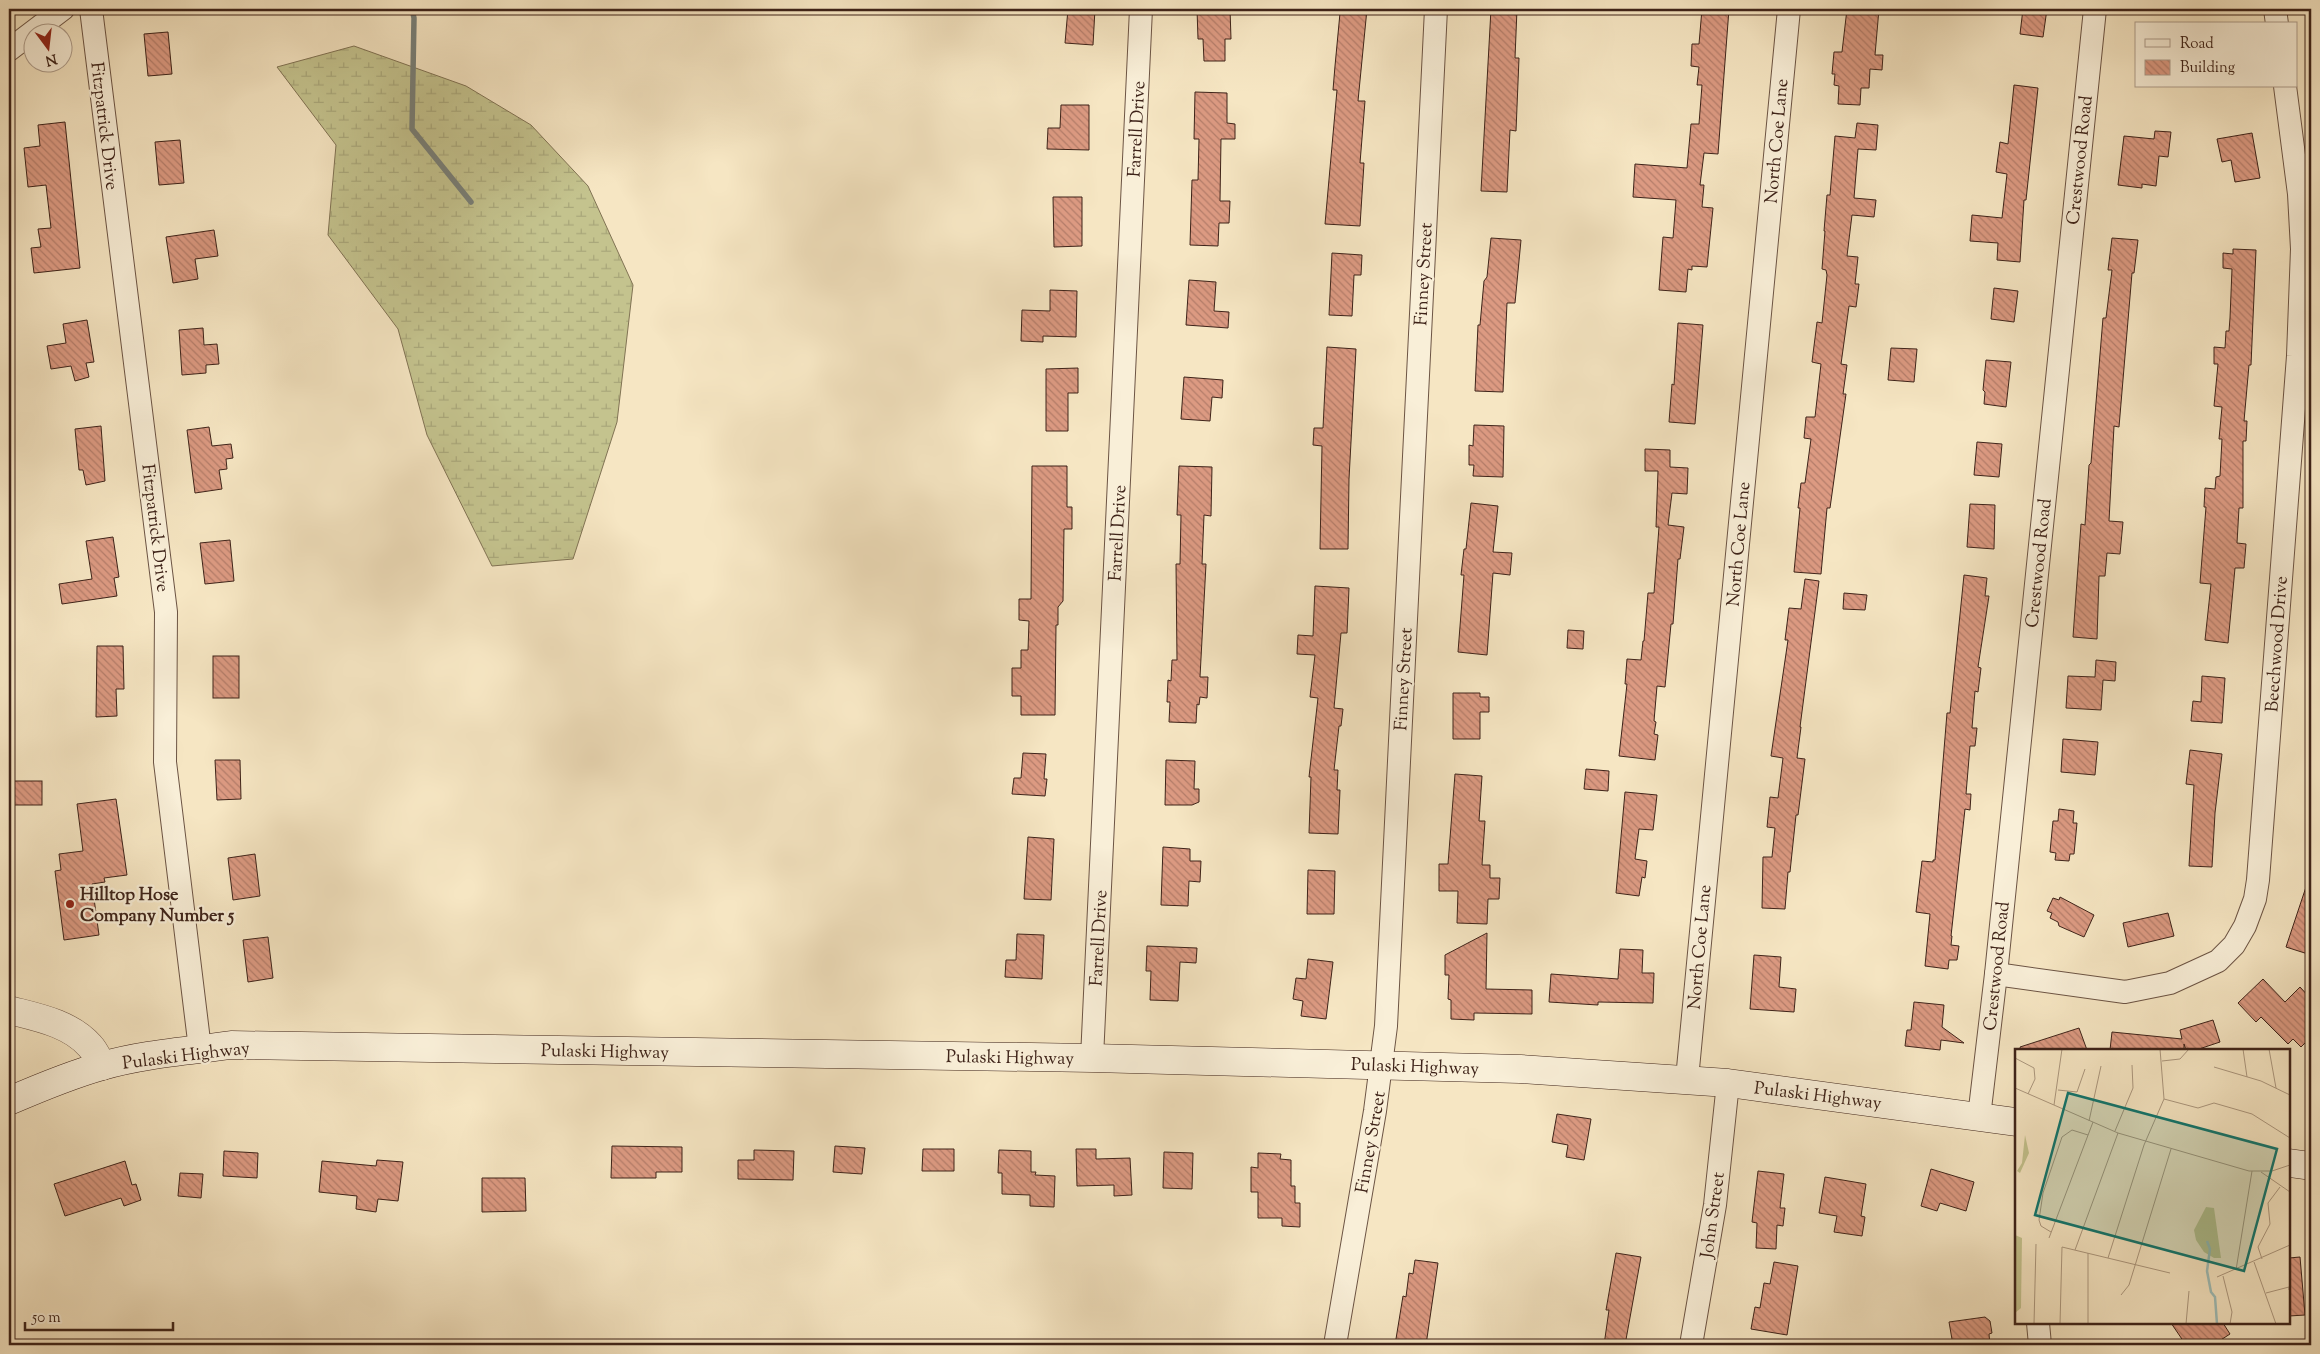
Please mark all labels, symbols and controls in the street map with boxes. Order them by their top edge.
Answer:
north arrow [22,22,72,72]
legend [2135,22,2298,88]
text: Road [2180,34,2214,55]
text: N [43,48,59,70]
text: Building [2180,58,2235,79]
street label: Fitzpatrick Drive [82,61,124,192]
street label: North Coe Lane [1760,78,1796,205]
street label: Farrell Drive [1122,80,1154,178]
street label: Crestwood Road [2061,94,2101,226]
street label: Finney Street [1409,222,1441,326]
street label: Fitzpatrick Drive [133,463,175,594]
street label: North Coe Lane [1722,481,1758,608]
street label: Farrell Drive [1103,484,1135,582]
street label: Crestwood Road [2020,497,2060,629]
street label: Beechwood Drive [2260,575,2296,713]
street label: Finney Street [1389,627,1421,731]
place label: Hilltop Hose Company Number 5 [80,883,235,930]
street label: North Coe Lane [1683,884,1719,1011]
street label: Farrell Drive [1084,889,1116,987]
marker: Hilltop Hose Company Number 5 [64,898,76,910]
street label: Crestwood Road [1978,900,2018,1032]
street label: Pulaski Highway [121,1036,252,1078]
street label: Pulaski Highway [541,1039,669,1067]
street label: Pulaski Highway [946,1045,1074,1073]
inset map [2015,1049,2290,1324]
street label: Pulaski Highway [1350,1053,1480,1083]
street label: Pulaski Highway [1752,1076,1883,1118]
street label: Finney Street [1350,1089,1394,1195]
street label: John Street [1695,1171,1733,1261]
scale bar [25,1299,172,1331]
text: 50 m [31,1308,61,1329]

